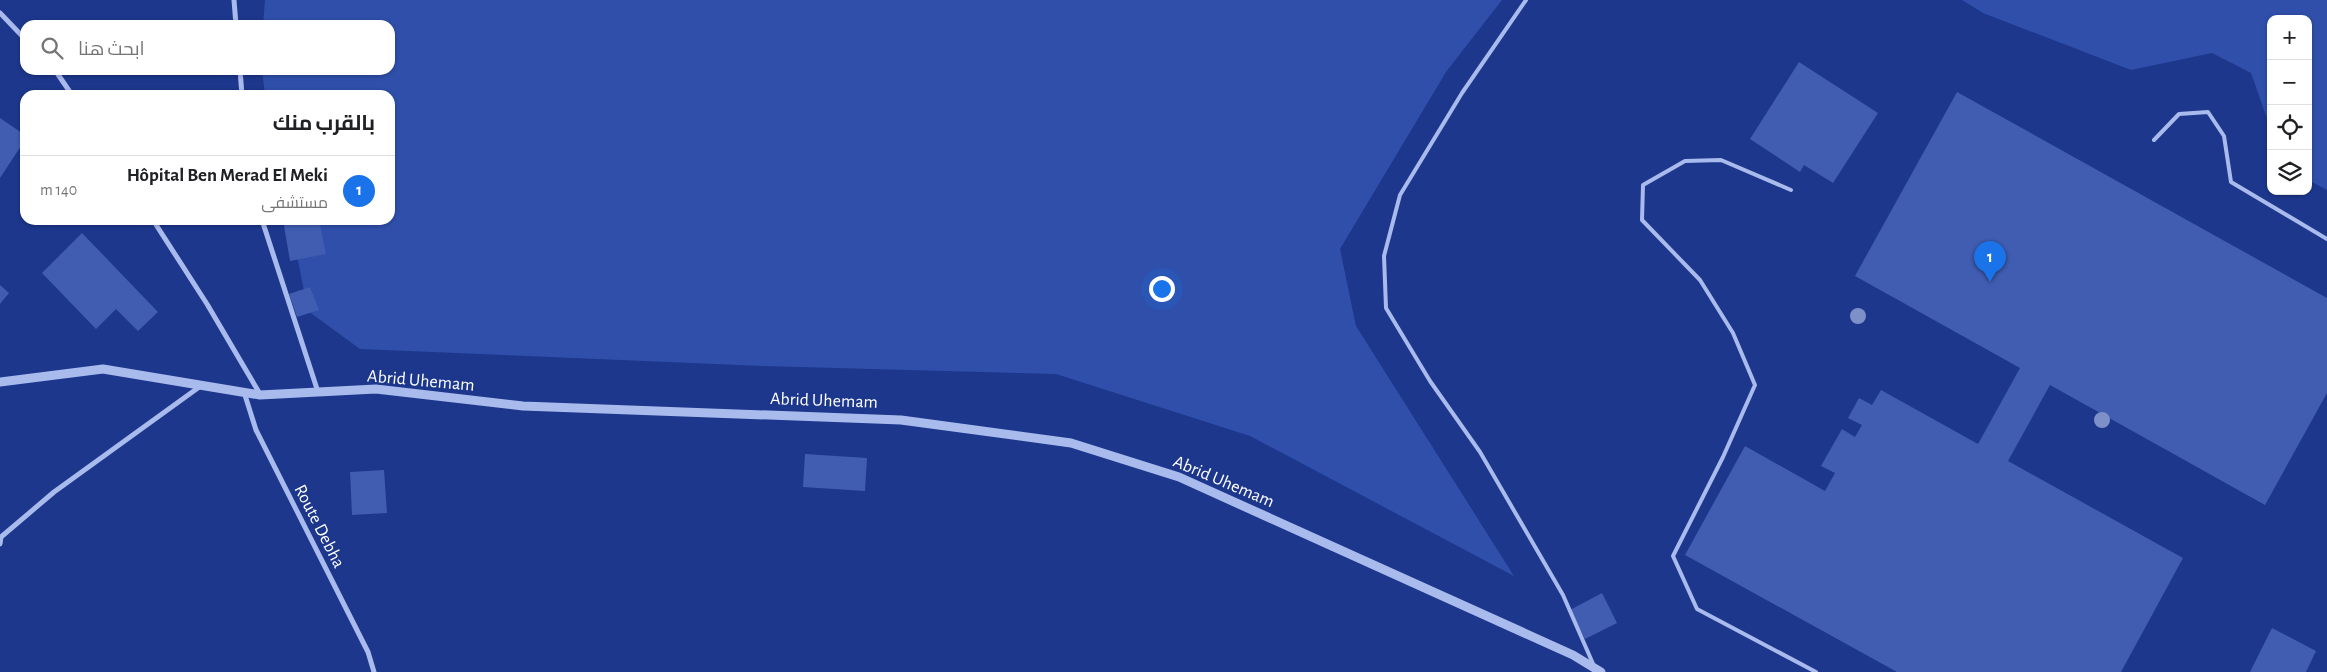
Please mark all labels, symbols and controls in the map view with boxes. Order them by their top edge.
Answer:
map controls [2267,15,2312,195]
button: + [2267,15,2312,60]
search box [20,20,395,75]
icon: search [38,34,66,62]
text: ابحث هنا [78,40,145,59]
button: − [2267,60,2312,105]
button: locate [2267,105,2312,150]
text: بالقرب منك [273,113,375,134]
button: layers [2267,150,2312,195]
text: Hôpital Ben Merad El Meki [127,166,328,185]
text: 140 m [40,182,77,198]
text: 1 [356,182,362,198]
text: مستشفى [261,195,328,211]
pin: 1 [1974,241,2006,282]
your location [1149,276,1175,302]
street label: Abrid Uhemam [366,367,475,395]
street label: Abrid Uhemam [770,390,878,412]
street label: Abrid Uhemam [1170,453,1277,511]
street label: Route Debha [290,482,348,571]

